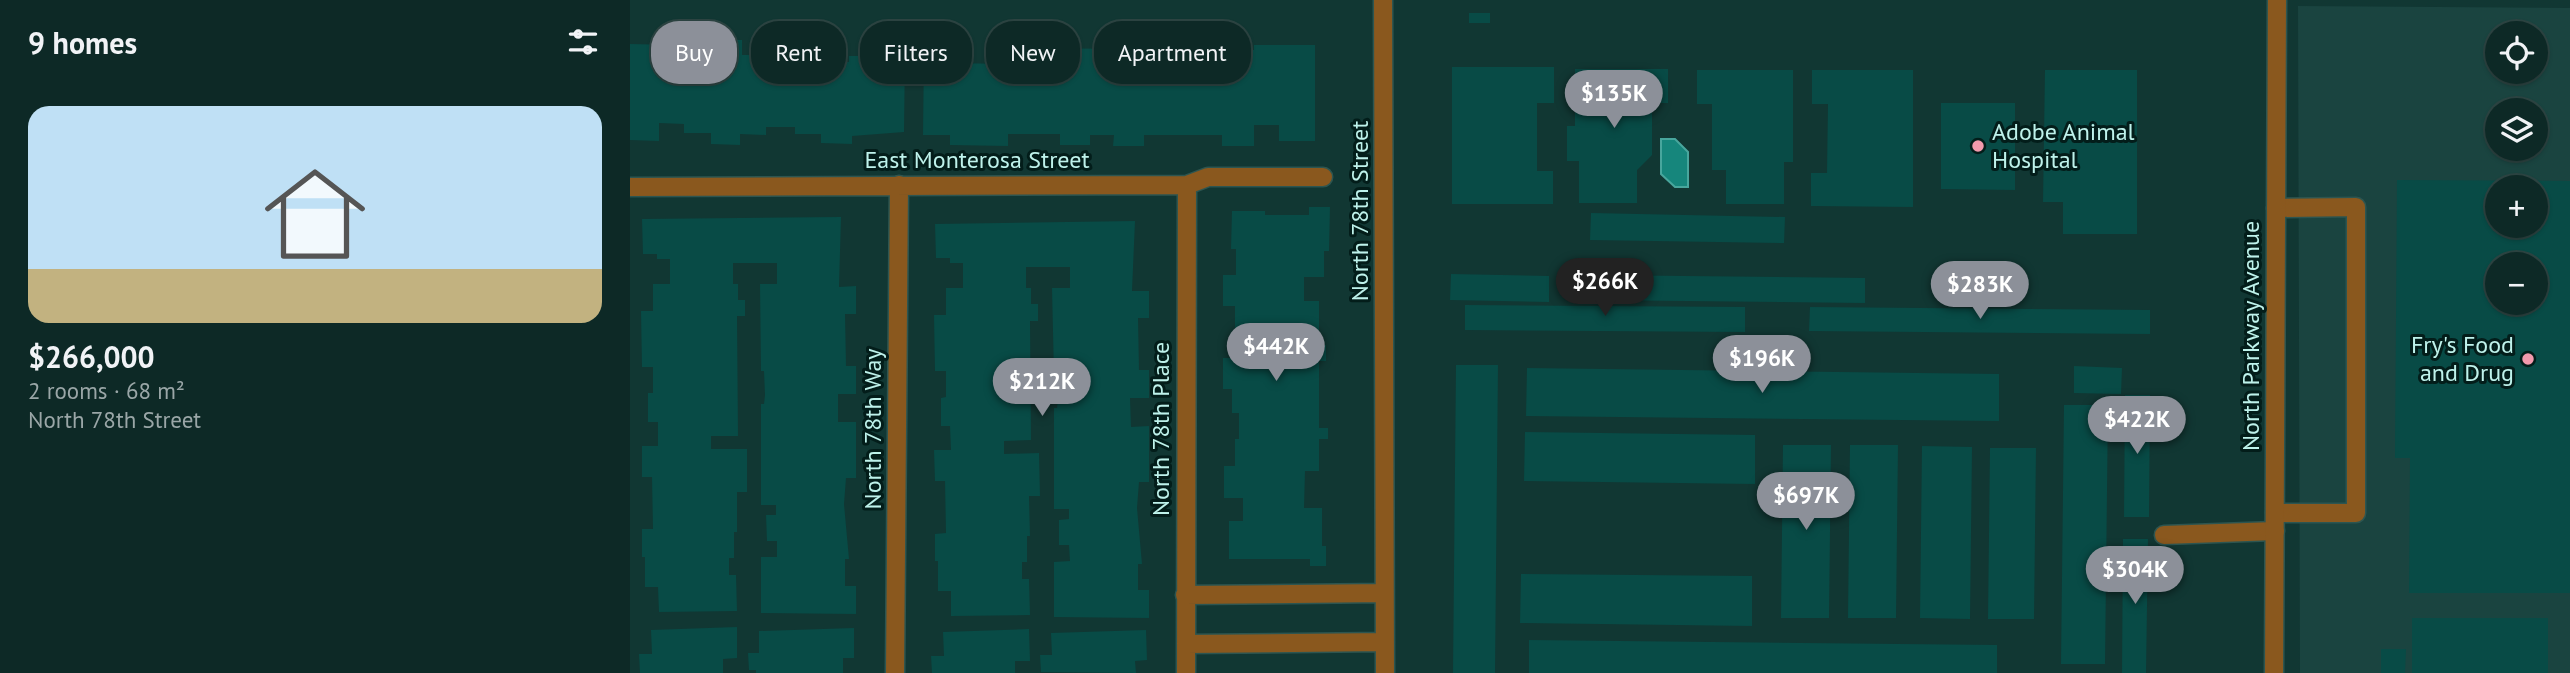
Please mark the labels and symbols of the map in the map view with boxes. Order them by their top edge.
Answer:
pin: $135K [1565,71,1663,130]
place label: Adobe Animal Hospital [1992,116,2135,175]
street label: North 78th Street [1344,121,1375,301]
marker: Adobe Animal Hospital [1970,138,1986,154]
street label: East Monterosa Street [864,144,1090,175]
street label: North Parkway Avenue [2235,221,2266,451]
pin: $266K [1556,258,1654,318]
pin: $283K [1931,262,2029,321]
pin: $442K [1227,324,1325,383]
place label: Fry's Food and Drug [2411,329,2514,388]
pin: $196K [1713,336,1811,395]
street label: North 78th Place [1145,342,1176,516]
street label: North 78th Way [857,349,888,509]
marker: Fry's Food and Drug [2520,351,2536,367]
pin: $212K [993,358,1091,418]
pin: $422K [2088,396,2186,456]
pin: $697K [1757,472,1855,532]
pin: $304K [2086,546,2184,606]

